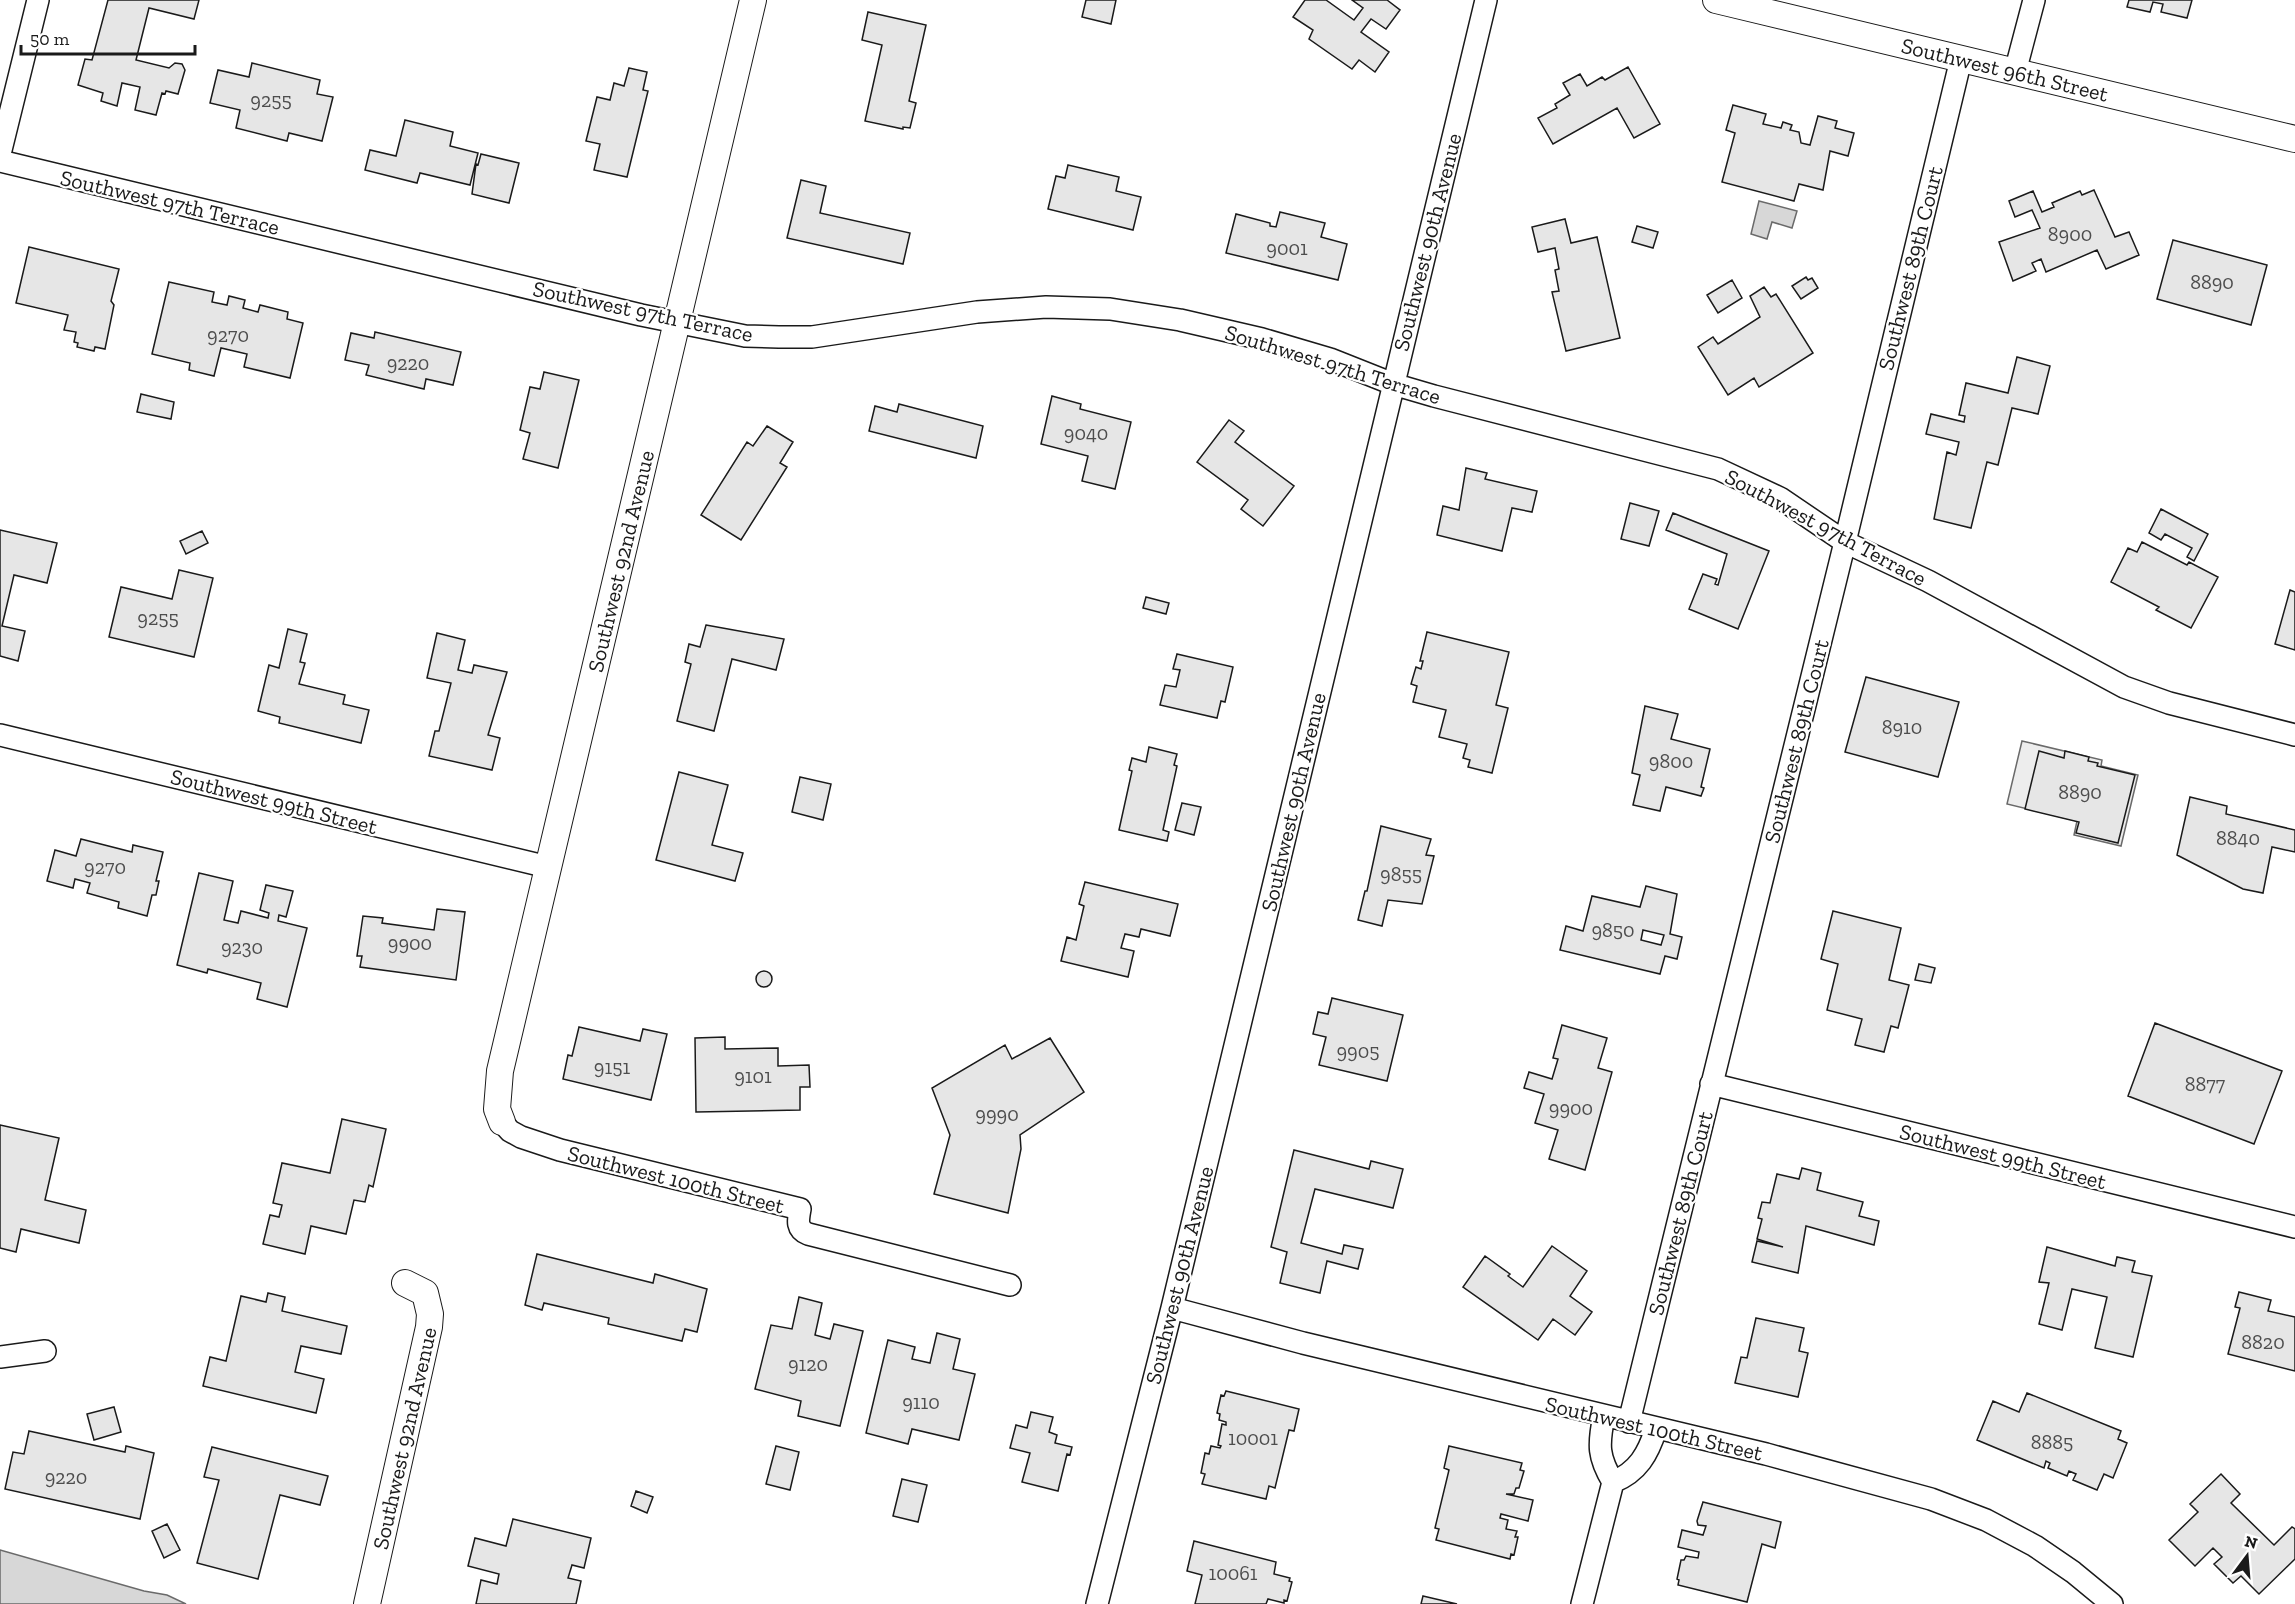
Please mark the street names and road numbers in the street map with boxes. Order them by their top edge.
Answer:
street label: Southwest 96th Street [1899,32,2112,108]
street label: Southwest 90th Avenue [1387,130,1468,354]
street label: Southwest 89th Court [1872,163,1949,373]
street label: Southwest 97th Terrace [58,164,282,241]
street label: Southwest 97th Terrace [530,275,755,348]
street label: Southwest 97th Terrace [1222,319,1444,410]
street label: Southwest 92nd Avenue [582,448,660,675]
street label: Southwest 97th Terrace [1720,463,1931,592]
street label: Southwest 89th Court [1758,636,1835,846]
street label: Southwest 90th Avenue [1255,690,1332,914]
street label: Southwest 99th Street [168,763,381,840]
street label: Southwest 89th Court [1642,1108,1719,1318]
street label: Southwest 99th Street [1897,1118,2110,1195]
street label: Southwest 100th Street [565,1140,788,1220]
street label: Southwest 90th Avenue [1139,1163,1220,1387]
street label: Southwest 92nd Avenue [367,1324,443,1552]
street label: Southwest 100th Street [1543,1390,1766,1467]

